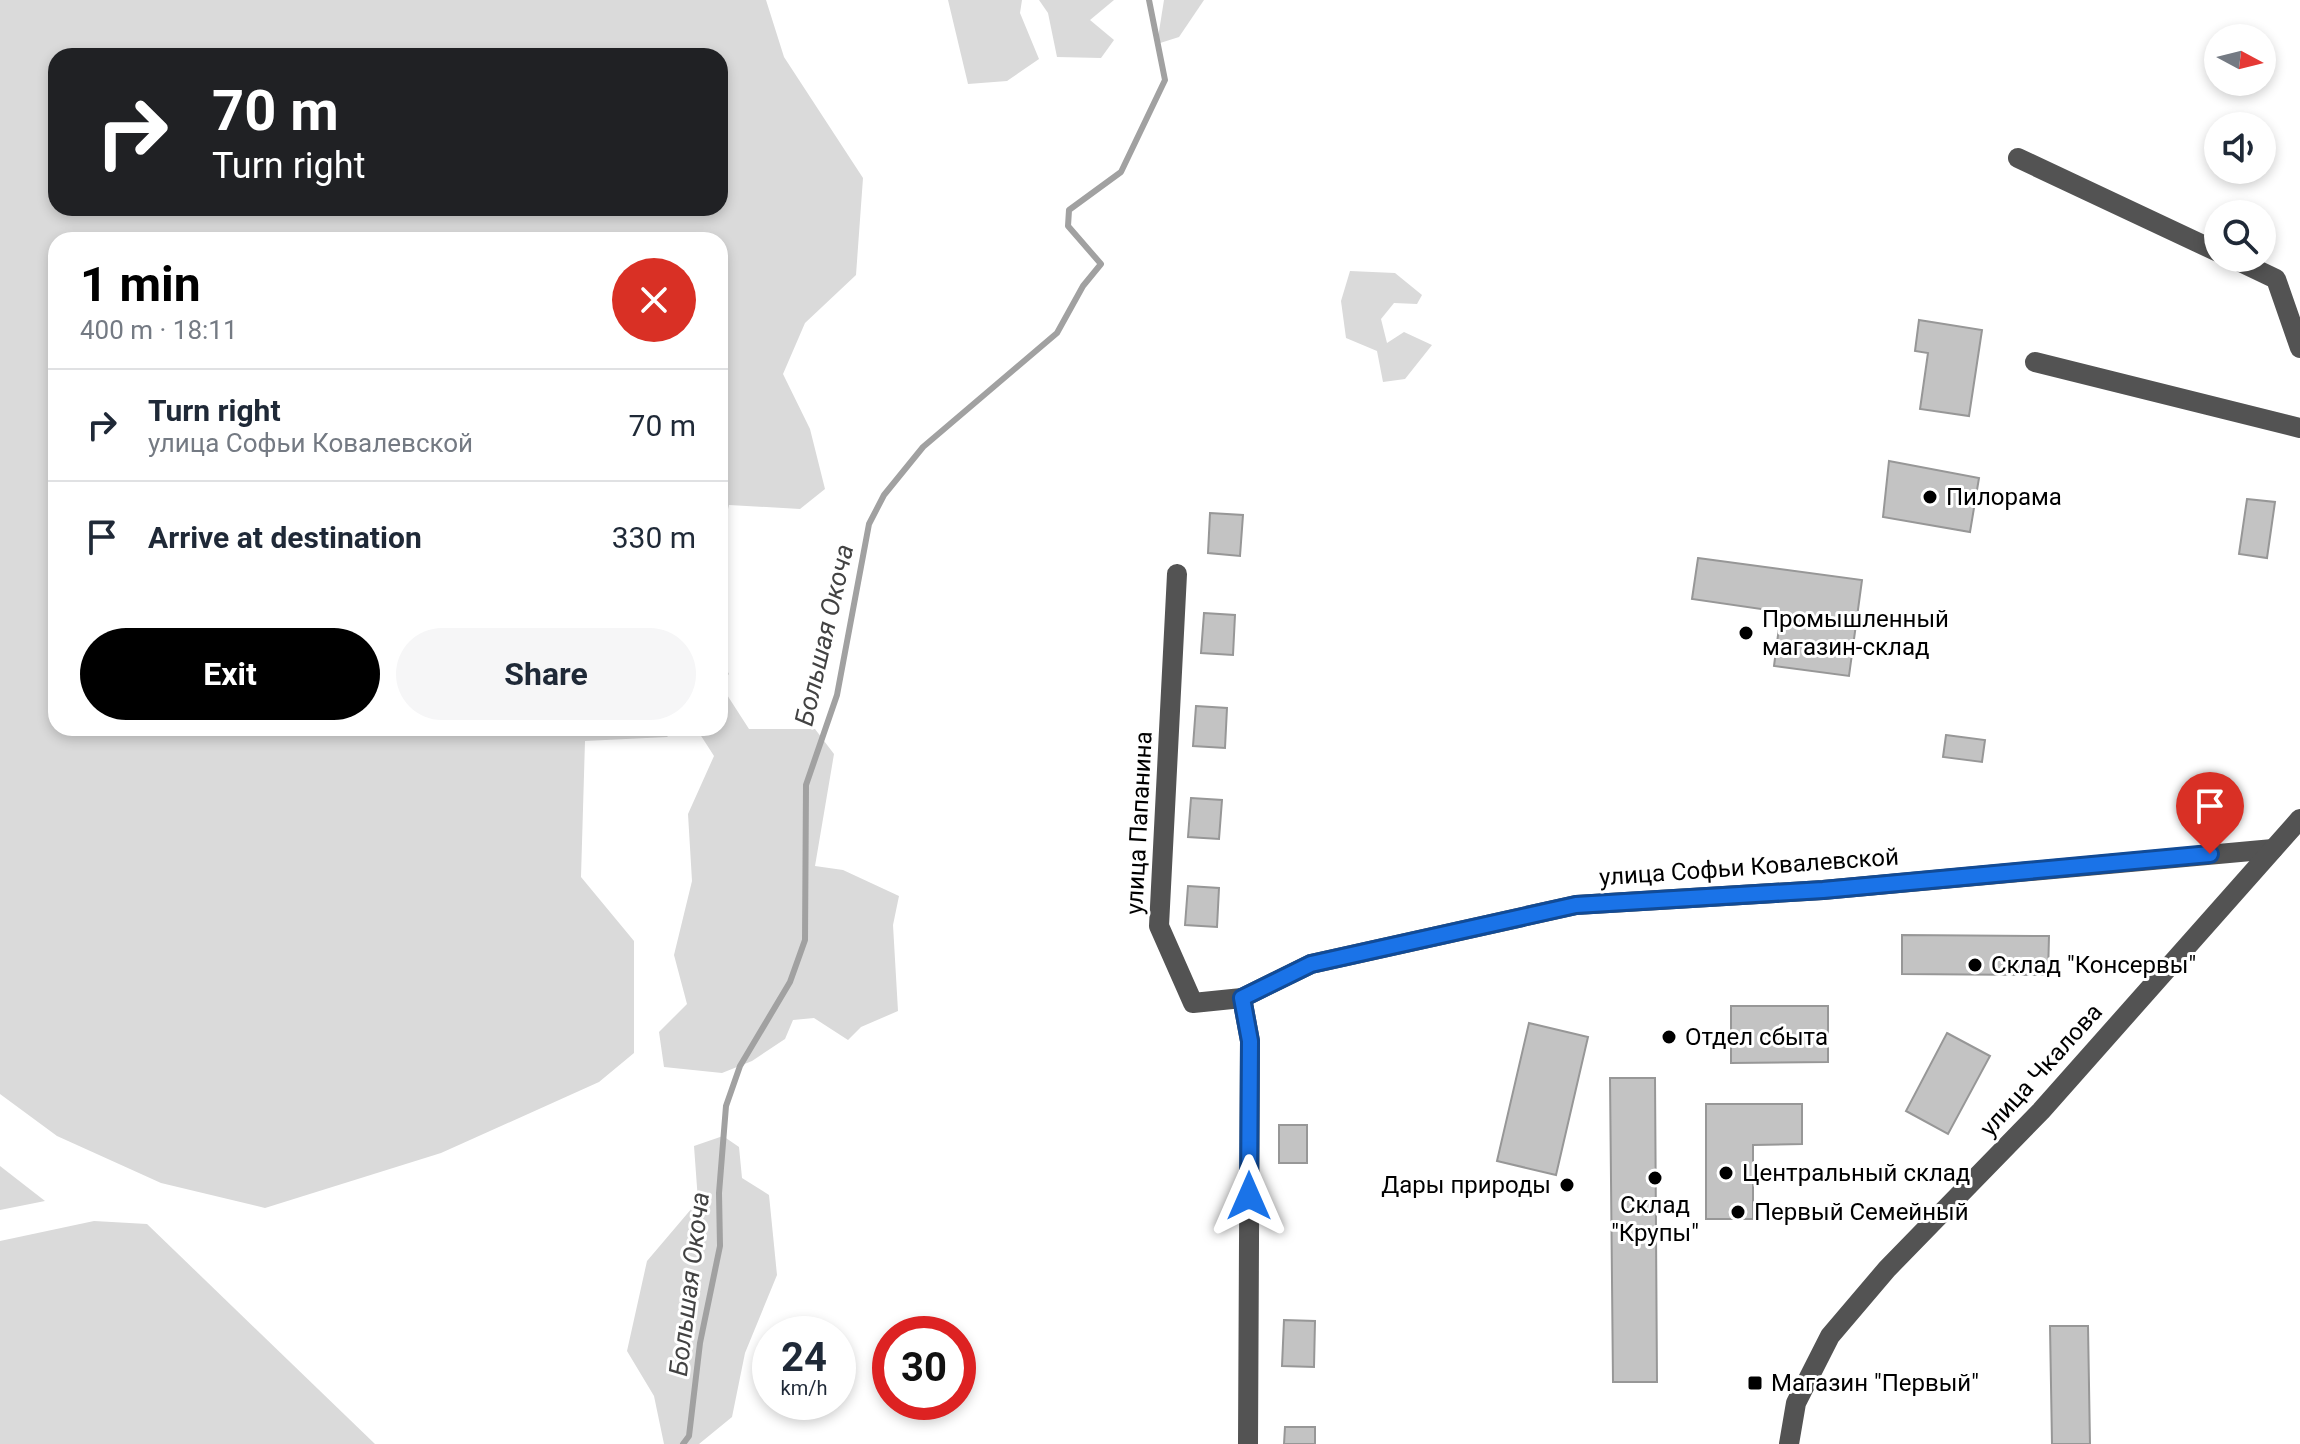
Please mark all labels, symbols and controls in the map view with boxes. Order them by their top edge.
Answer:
north arrow [2204,24,2276,96]
map controls [2204,24,2276,272]
text: 70 m [212,78,339,144]
icon: right [80,80,184,184]
button: sound [2204,112,2276,184]
text: Turn right [212,145,365,187]
button: search [2204,200,2276,272]
text: 1 min [80,256,201,313]
button: close [612,258,696,342]
text: 400 m · 18:11 [80,315,238,345]
text: Turn right [148,393,281,428]
icon: right [80,403,124,447]
text: 70 m [629,408,696,443]
text: улица Софьи Ковалевской [148,428,473,458]
place label: Пилорама [1946,483,2062,511]
marker: Пилорама [1921,488,1939,506]
icon: arrive [80,515,124,559]
text: Arrive at destination [148,520,422,555]
text: 330 m [612,520,696,555]
water label: Большая Окоча [789,541,859,729]
place label: Промышленный магазин-склад [1762,605,1949,661]
marker: Промышленный магазин-склад [1737,624,1755,642]
button: Exit [80,628,380,720]
button: Share [396,628,696,720]
street label: улица Папанина [1120,731,1158,915]
pin [2176,772,2244,854]
icon: arrive [2188,784,2232,828]
street label: улица Софьи Ковалевской [1598,843,1900,891]
place label: Склад "Консервы" [1991,951,2196,979]
marker: Склад "Консервы" [1966,956,1984,974]
street label: улица Чкалова [1974,998,2108,1142]
place label: Отдел сбыта [1685,1023,1828,1051]
marker: Отдел сбыта [1660,1028,1678,1046]
position arrow [1207,1154,1291,1238]
place label: Центральный склад [1742,1159,1970,1187]
marker: Центральный склад [1717,1164,1735,1182]
marker: Склад "Крупы" [1646,1169,1664,1187]
place label: Дары природы [1381,1171,1551,1199]
marker: Дары природы [1558,1176,1576,1194]
water label: Большая Окоча [663,1190,715,1378]
place label: Склад "Крупы" [1611,1191,1699,1247]
place label: Первый Семейный [1754,1198,1969,1226]
marker: Первый Семейный [1729,1203,1747,1221]
speed limit sign: 30 [872,1316,976,1420]
text: 24 [781,1334,827,1381]
place label: Магазин "Первый" [1771,1369,1979,1397]
marker: Магазин "Первый" [1746,1374,1764,1392]
text: km/h [781,1376,827,1400]

